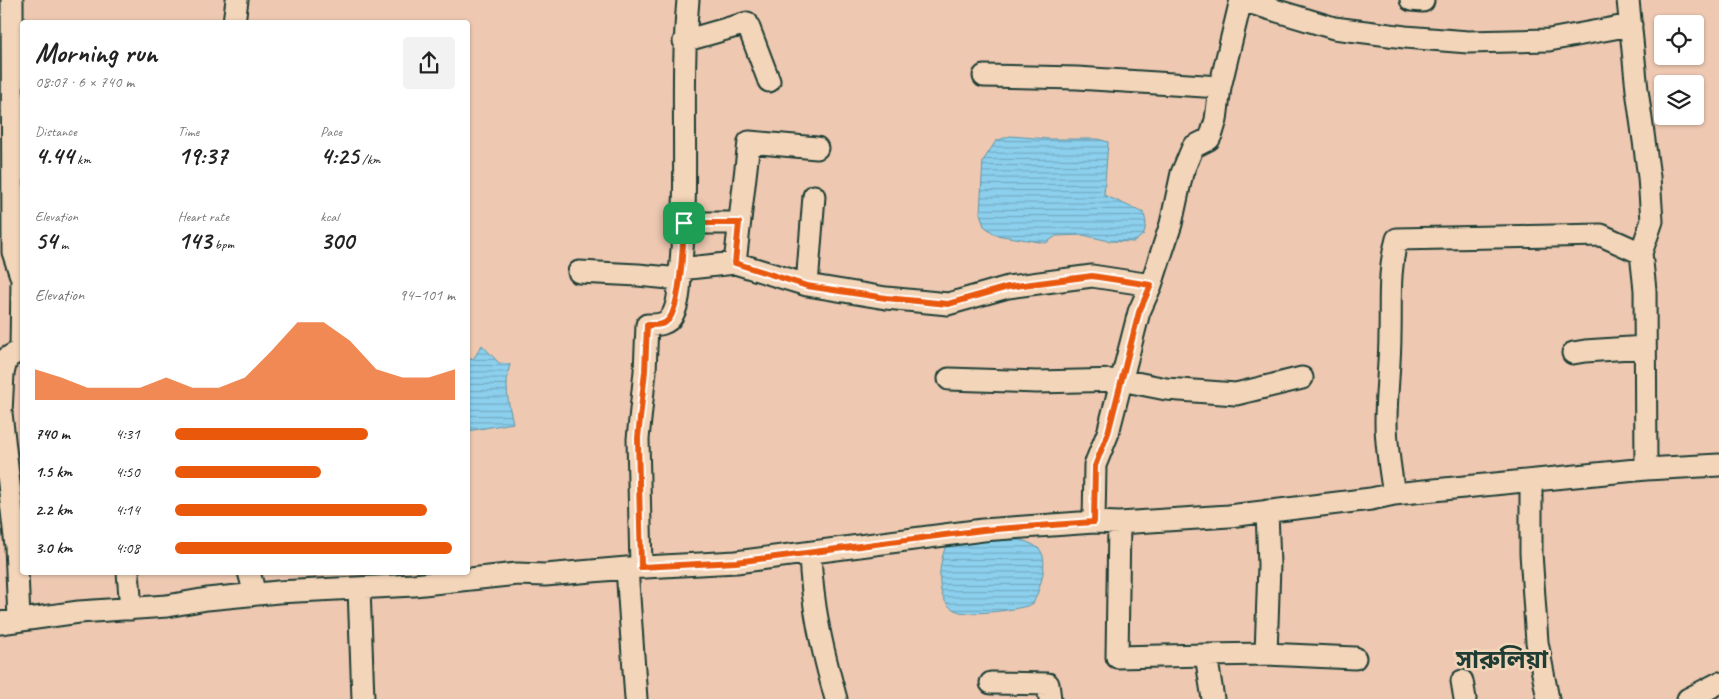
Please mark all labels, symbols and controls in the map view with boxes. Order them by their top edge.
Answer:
map controls [1654,15,1704,125]
button: locate [1654,15,1704,65]
text: Morning run [35,35,157,70]
button: share [403,37,455,89]
text: 08:07 · 6 × 740 m [35,72,134,92]
button: layers [1654,75,1704,125]
text: Distance [35,123,77,140]
text: Time [178,123,199,140]
text: Pace [320,123,342,140]
text: 4.44 [35,140,74,172]
text: 19:37 [178,140,227,172]
text: 4:25 [320,140,359,172]
text: km [74,151,91,168]
text: /km [359,151,380,168]
pin [663,202,705,244]
text: Elevation [35,208,78,225]
text: Heart rate [178,208,229,225]
text: kcal [320,208,339,225]
icon: arrive [670,209,698,237]
text: 54 [35,225,57,257]
text: 143 [178,225,211,257]
text: 300 [320,225,354,257]
text: m [57,236,68,253]
text: bpm [211,236,234,253]
text: Elevation [35,285,84,305]
text: 94–101 m [399,285,455,305]
text: 740 m [35,424,70,444]
text: 4:31 [115,424,140,444]
text: 1.5 km [35,462,72,482]
text: 4:50 [115,462,140,482]
text: 2.2 km [35,500,72,520]
text: 4:14 [115,500,140,520]
text: 3.0 km [35,538,72,558]
text: 4:08 [115,538,140,558]
district label: সারুলিয়া [1455,644,1549,676]

